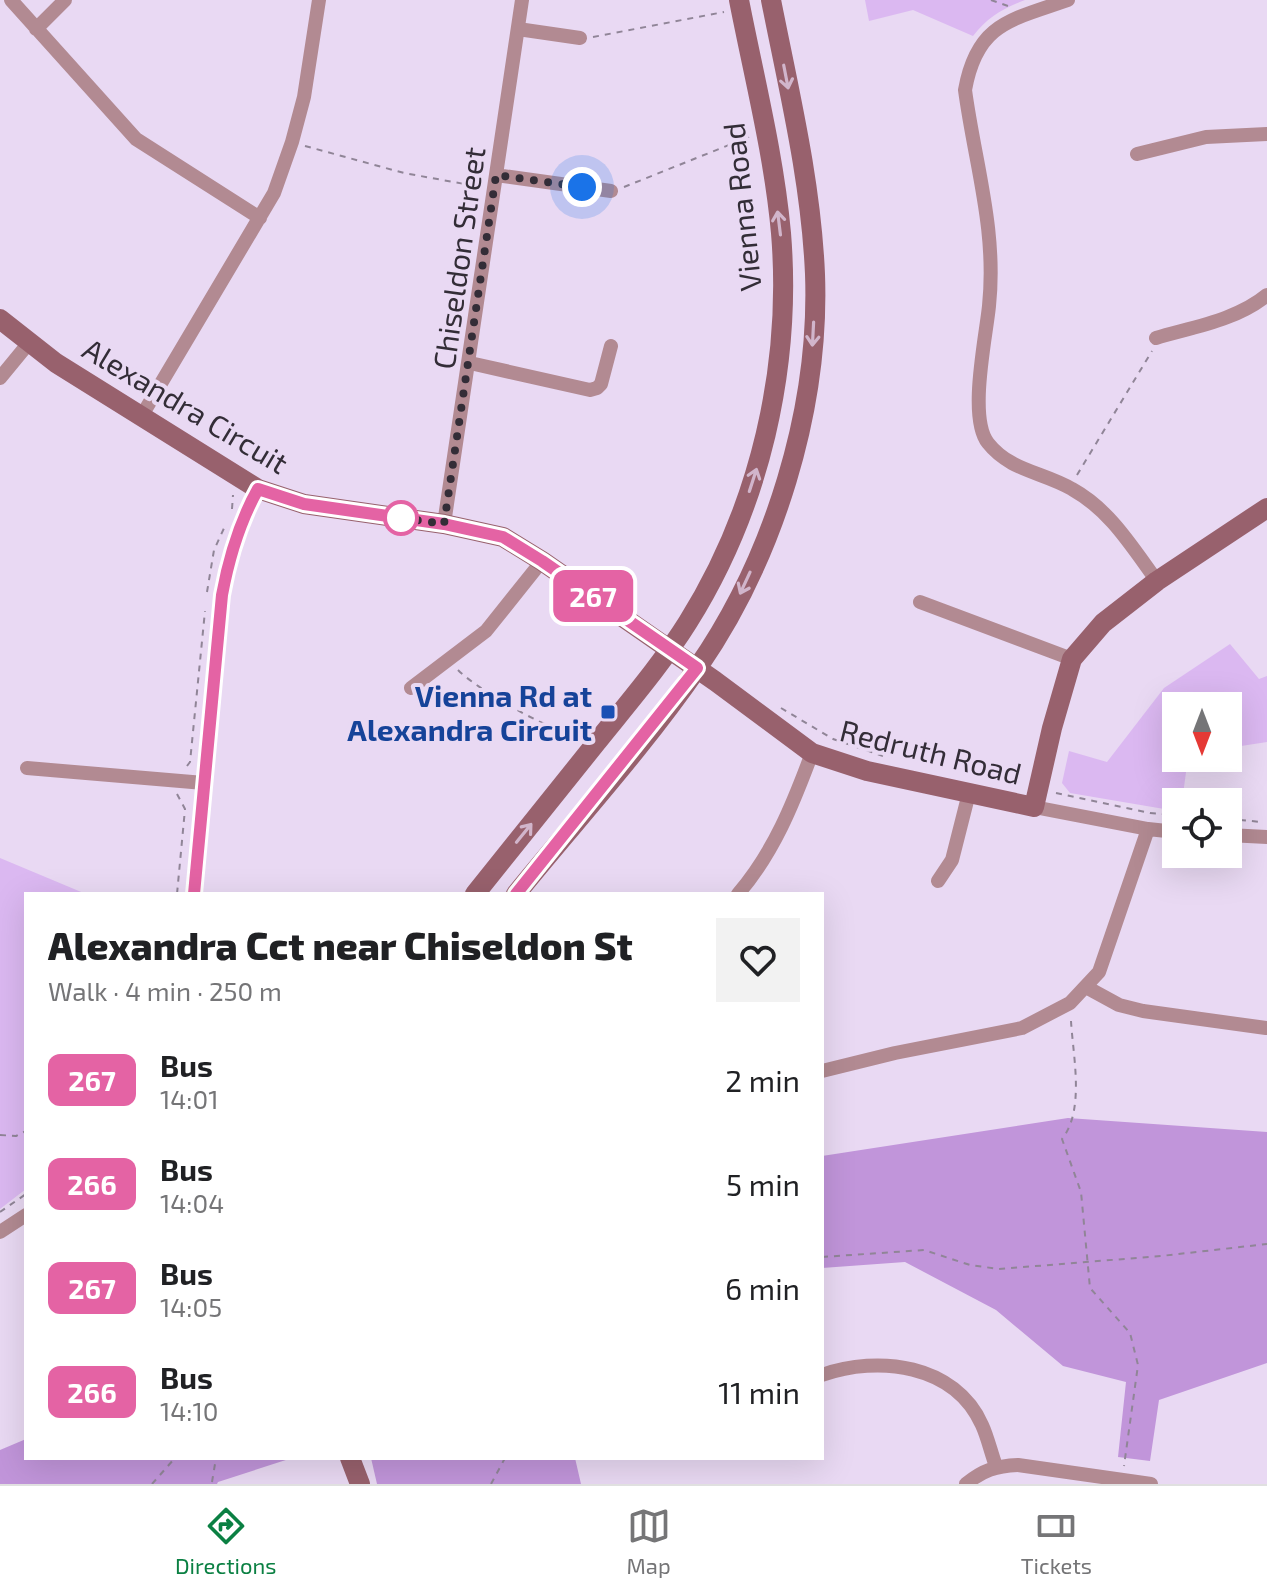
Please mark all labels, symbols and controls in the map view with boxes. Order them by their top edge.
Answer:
one-way arrow [779,63,794,89]
street label: Vienna Road [714,121,768,293]
street label: Chiseldon Street [425,145,491,371]
your location [562,167,602,207]
one-way arrow [772,210,787,237]
one-way arrow [805,320,820,347]
street label: Alexandra Circuit [77,330,295,480]
one-way arrow [746,467,761,492]
unlabelled marker [384,501,418,535]
line badge: 267 [547,570,639,622]
one-way arrow [737,571,752,595]
text: 267 [569,579,617,613]
place label: Vienna Rd at Alexandra Circuit [347,677,592,747]
north arrow [1162,692,1242,772]
map controls [1162,692,1242,868]
marker: Vienna Rd at Alexandra Circuit [599,703,617,721]
street label: Redruth Road [837,711,1025,791]
button: locate [1162,788,1242,868]
one-way arrow [515,823,532,844]
button: heart [716,918,800,1002]
text: Alexandra Cct near Chiseldon St [48,922,633,968]
text: Walk · 4 min · 250 m [48,975,282,1006]
text: Bus [160,1047,213,1083]
text: 2 min [725,1062,800,1098]
text: 267 [68,1063,116,1097]
text: 14:01 [160,1083,219,1114]
text: Bus [160,1151,213,1187]
text: 5 min [726,1166,800,1202]
text: 266 [67,1167,117,1201]
text: 14:04 [160,1187,224,1218]
text: Bus [160,1255,213,1291]
text: 6 min [725,1270,800,1306]
text: 267 [68,1271,116,1305]
text: 14:05 [160,1291,222,1322]
text: Bus [160,1359,213,1395]
text: 11 min [718,1374,800,1410]
text: 266 [67,1375,117,1409]
text: 14:10 [160,1395,219,1426]
tab: Directions [175,1504,276,1578]
tab: Map [627,1504,671,1578]
tab: Tickets [1021,1504,1092,1578]

